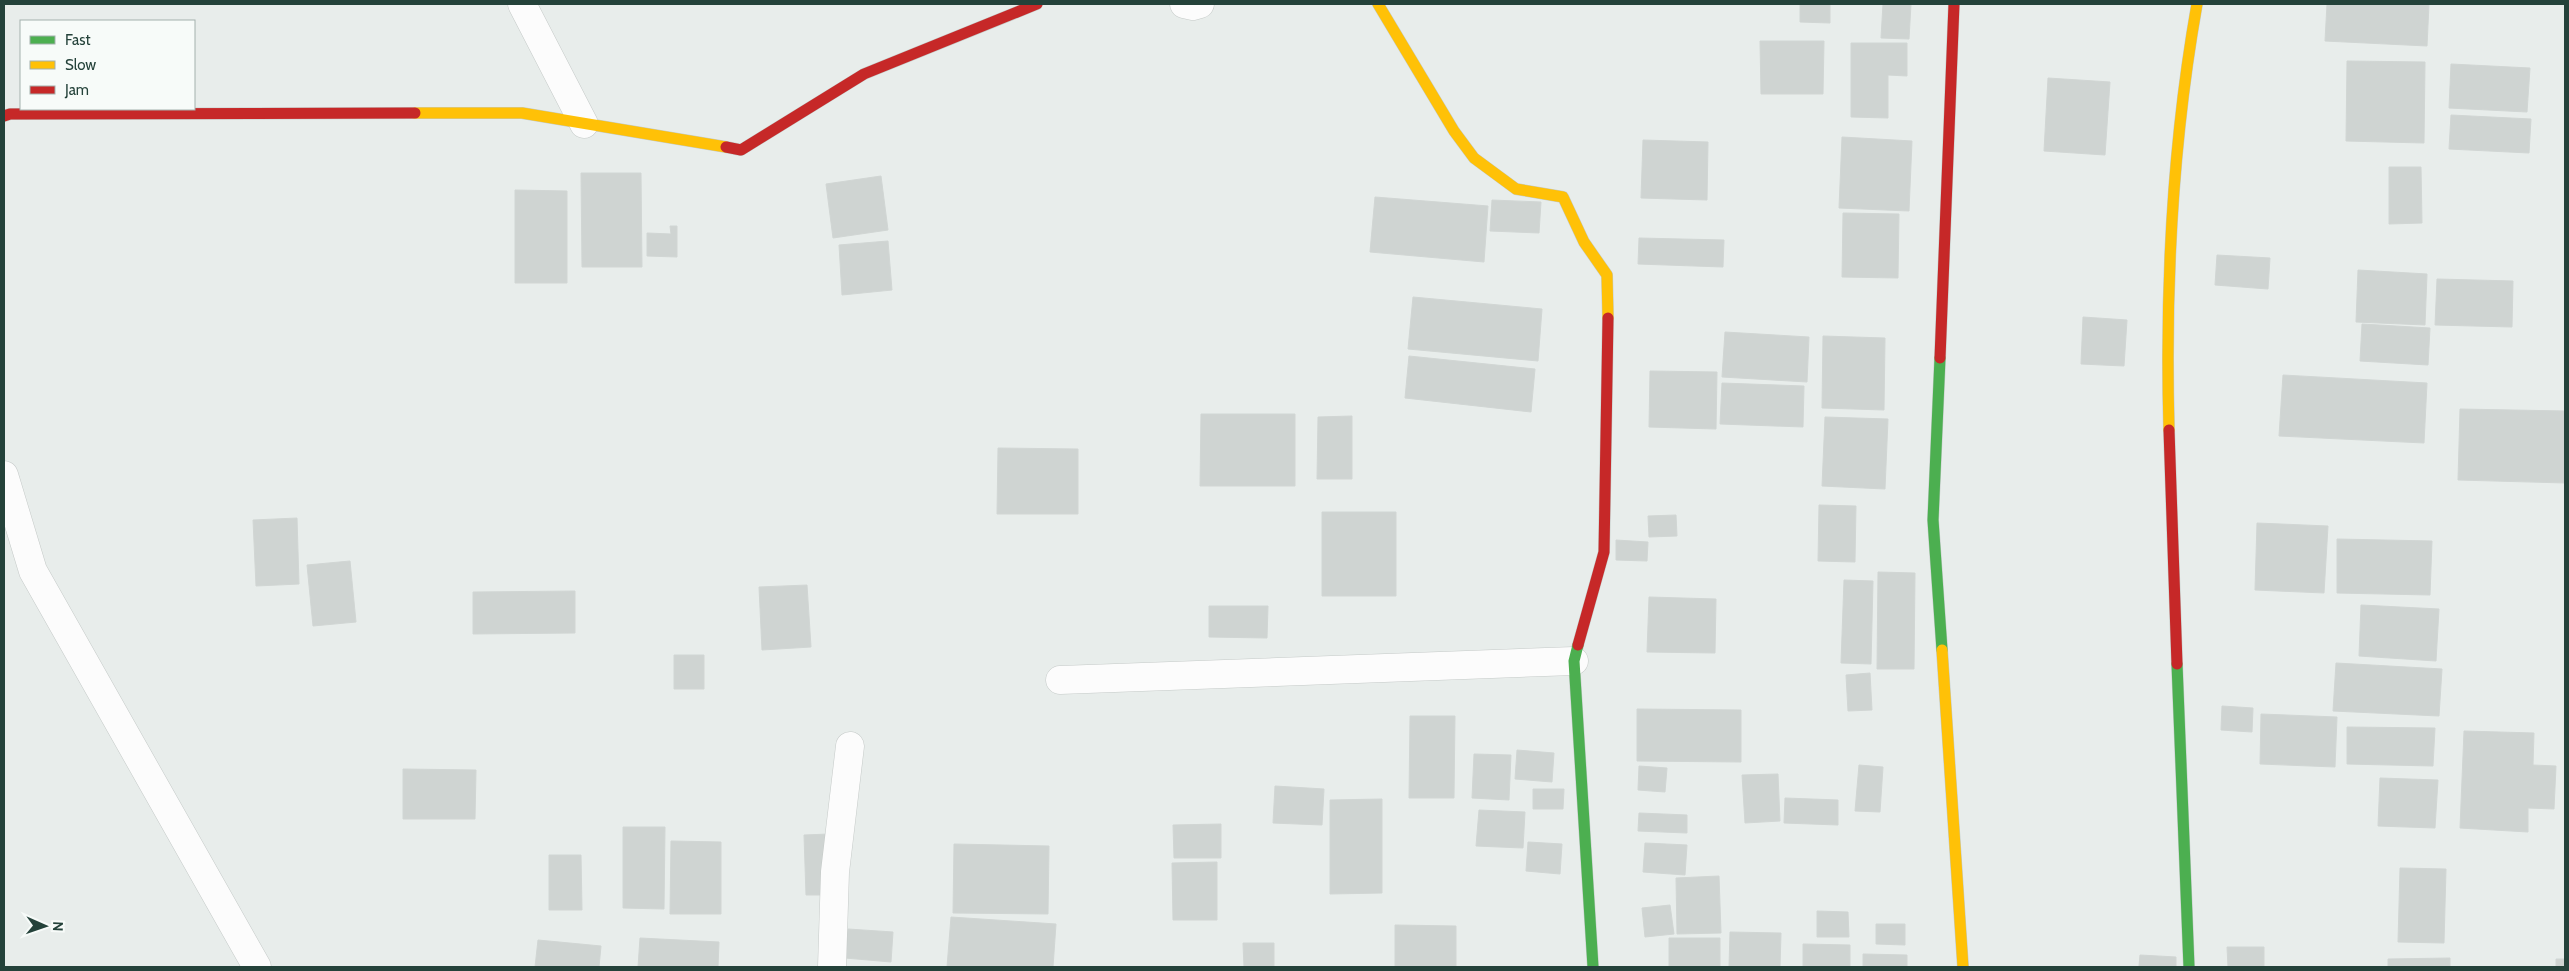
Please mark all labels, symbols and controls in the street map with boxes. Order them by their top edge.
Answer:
legend [20,20,195,110]
text: Fast [65,31,90,49]
text: Slow [65,56,96,74]
text: Jam [64,81,89,99]
north arrow [20,901,70,951]
text: N [49,921,67,932]

